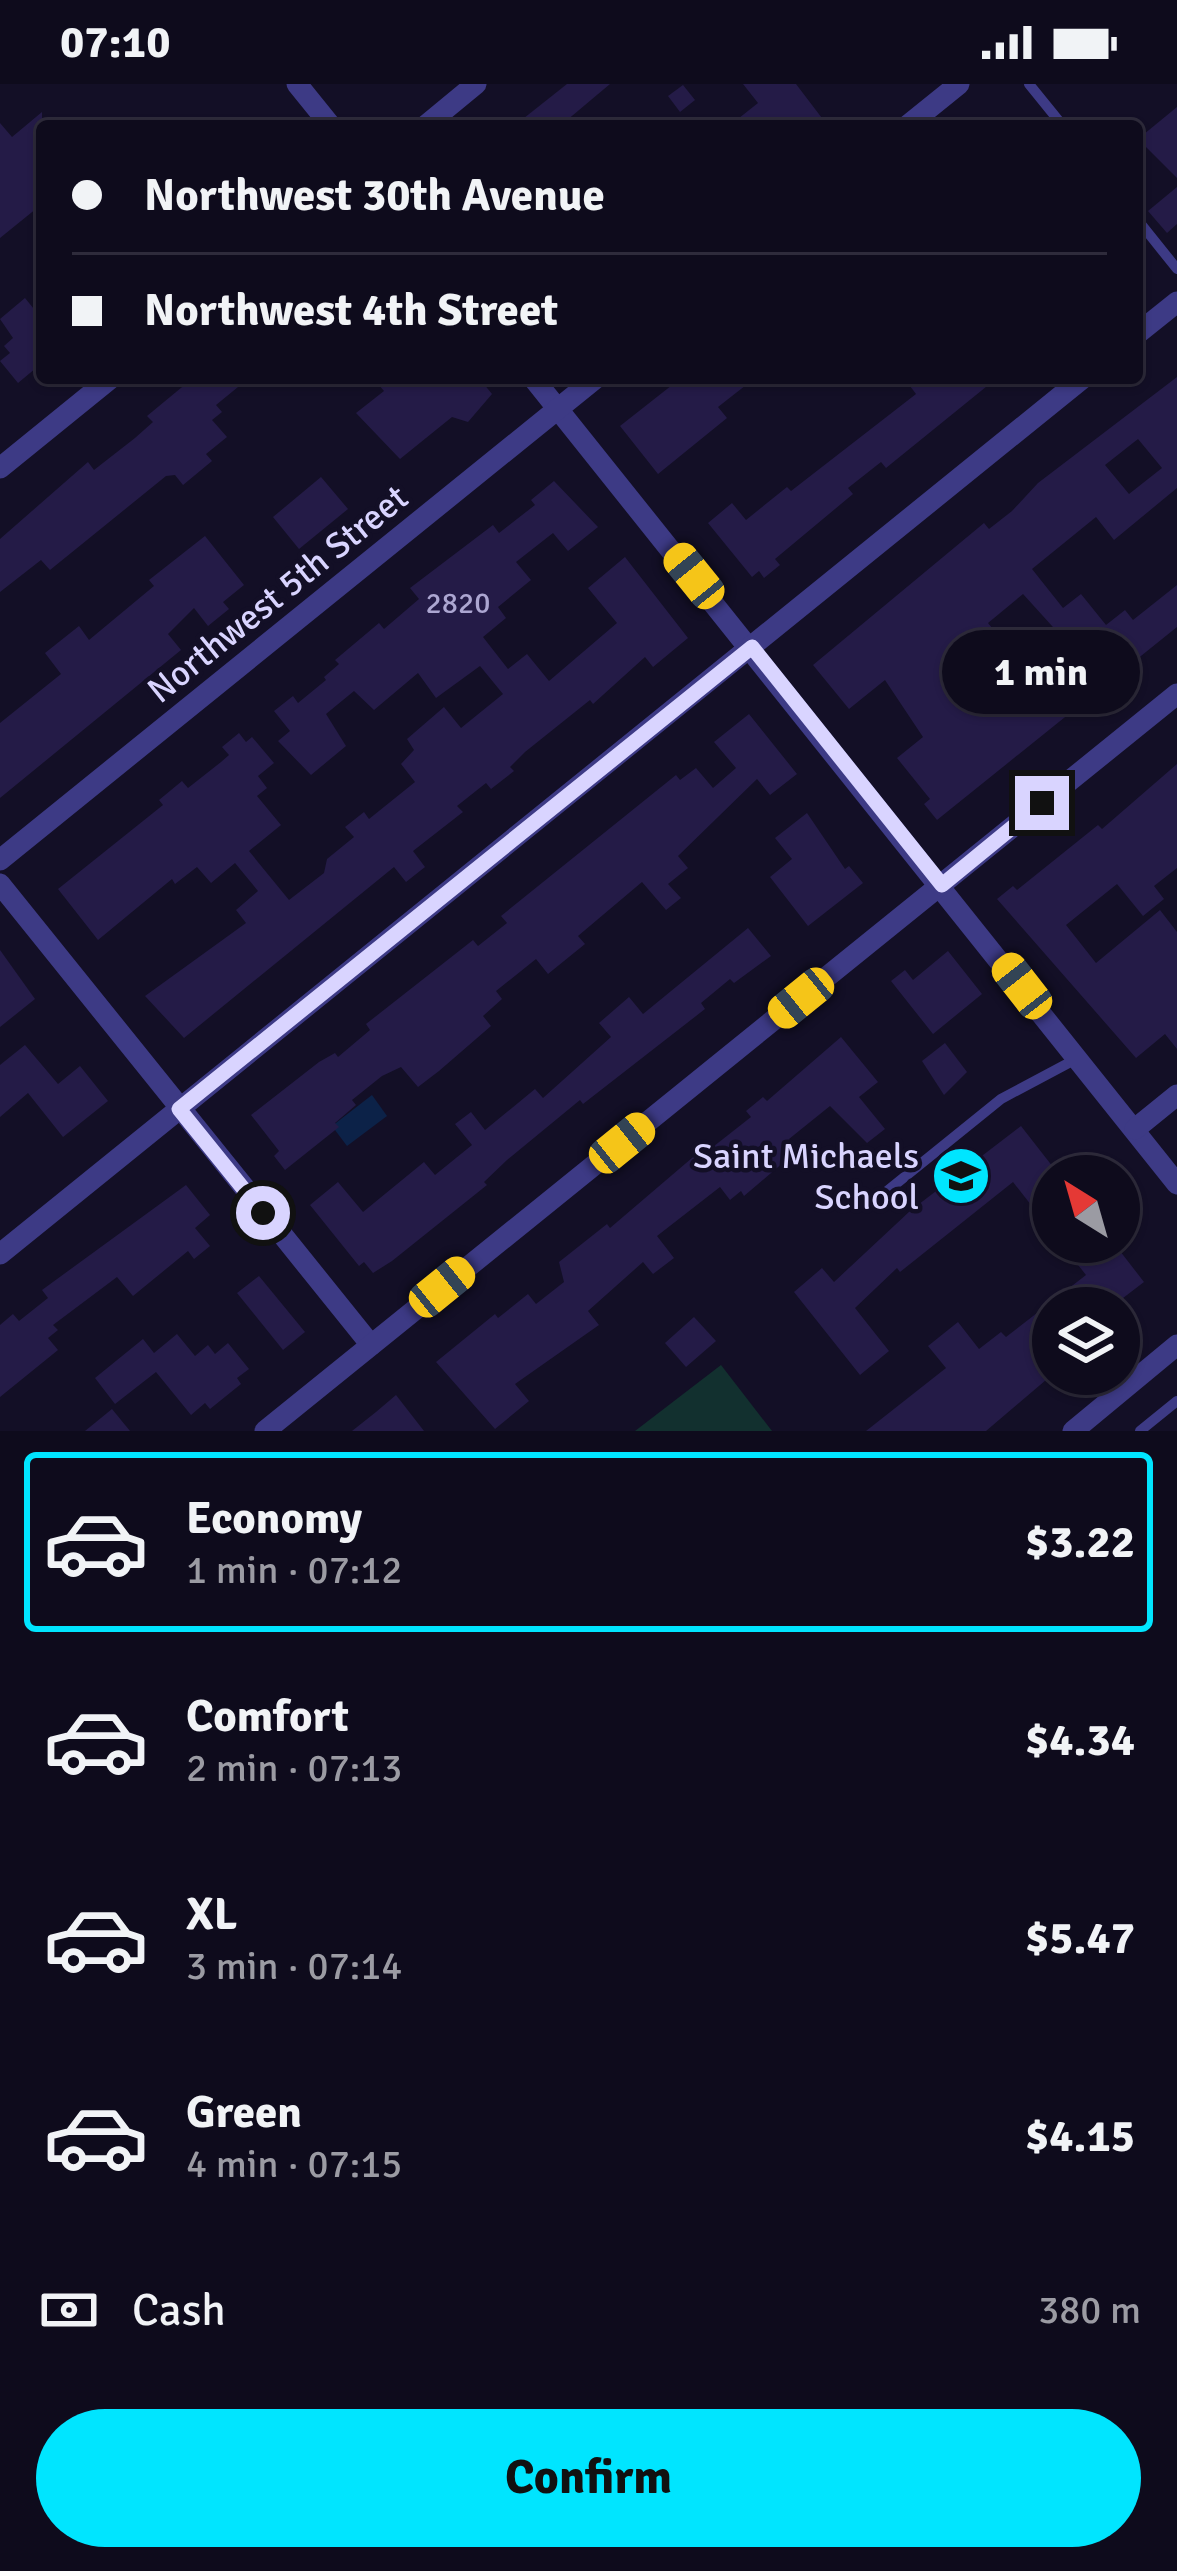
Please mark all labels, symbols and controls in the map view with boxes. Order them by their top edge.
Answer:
text: 07:10 [60,15,170,70]
text: Northwest 30th Avenue [144,168,605,223]
text: Northwest 4th Street [144,283,558,338]
street label: Northwest 5th Street [139,475,417,713]
car [657,537,731,615]
house number: 2820 [426,585,490,622]
callout: 1 min [943,629,1141,713]
text: 1 min [994,648,1088,696]
route end [1015,776,1069,830]
car [986,947,1058,1025]
car [762,961,840,1035]
car [583,1106,661,1180]
place label: Saint Michaels School [693,1134,919,1220]
school or university icon: Saint Michaels School [930,1145,992,1207]
north arrow [1032,1155,1140,1263]
map controls [1032,1155,1140,1395]
route start [236,1186,290,1240]
car [403,1250,481,1324]
button: layers [1032,1287,1140,1395]
icon: car [42,1488,150,1596]
text: Economy [186,1491,362,1546]
text: $3.22 [1025,1515,1135,1570]
text: 1 min · 07:12 [186,1546,402,1594]
icon: car [42,1686,150,1794]
text: Comfort [186,1689,349,1744]
text: $4.34 [1025,1713,1135,1768]
text: 2 min · 07:13 [186,1744,402,1792]
icon: car [42,1884,150,1992]
text: XL [186,1887,237,1942]
text: $5.47 [1025,1911,1135,1966]
text: 3 min · 07:14 [186,1942,402,1990]
icon: car [42,2082,150,2190]
text: Green [186,2085,302,2140]
text: $4.15 [1025,2109,1135,2164]
text: 4 min · 07:15 [186,2140,402,2188]
icon: cash [36,2277,102,2343]
text: Cash [132,2283,226,2338]
text: 380 m [1038,2286,1141,2334]
button: Confirm [36,2409,1141,2547]

